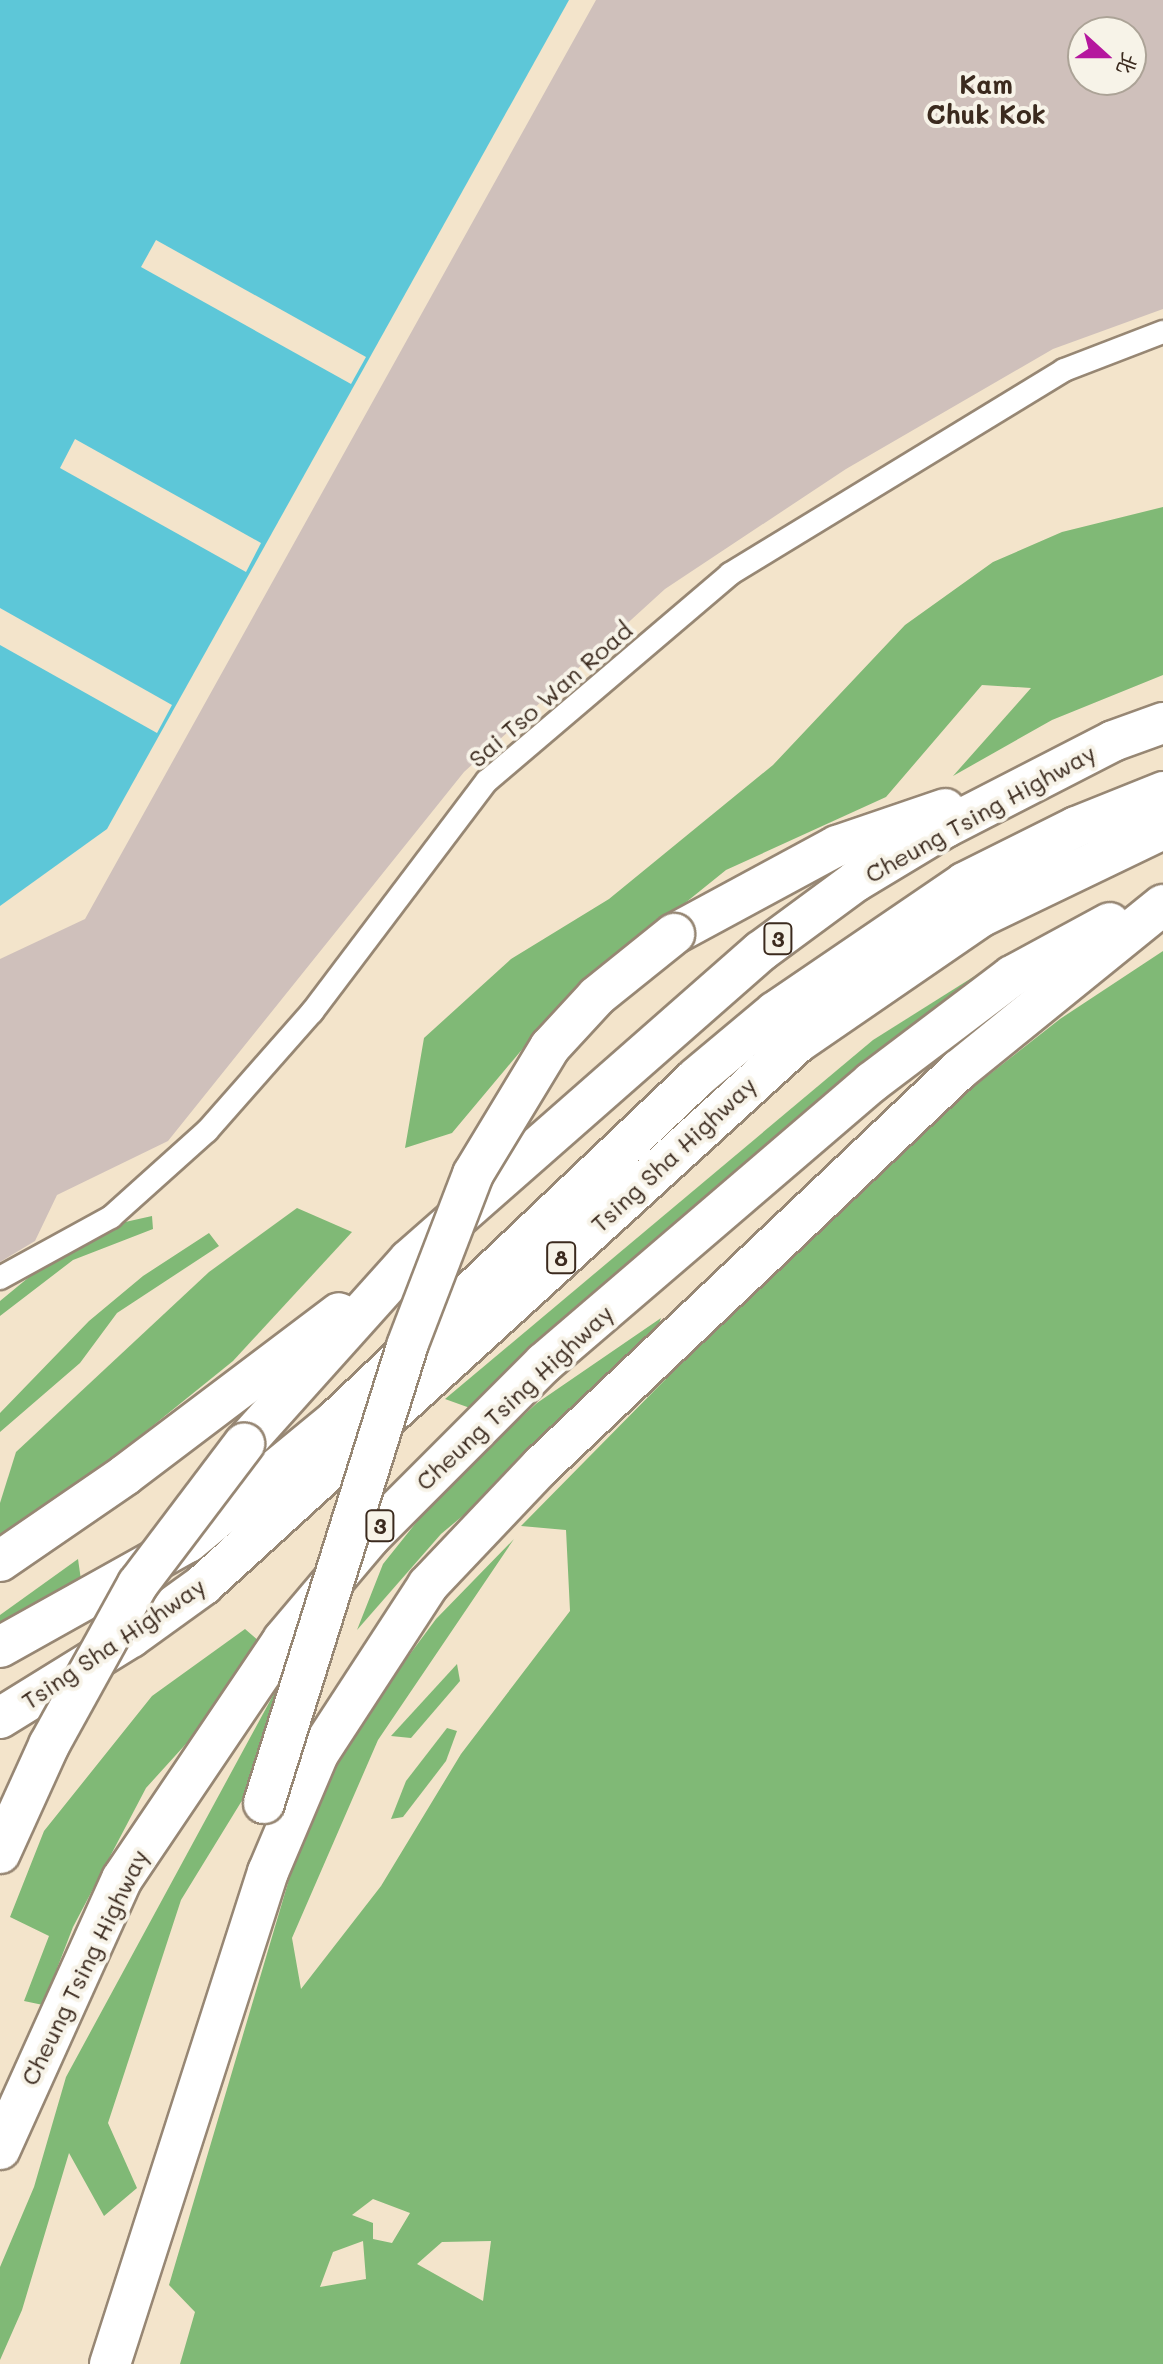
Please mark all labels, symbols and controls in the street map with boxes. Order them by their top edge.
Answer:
north arrow [1067,16,1147,96]
text: 北 [1111,49,1145,80]
district label: Kam Chuk Kok [926,69,1046,130]
street label: Sai Tso Wan Road [462,615,638,773]
street label: Cheung Tsing Highway [860,738,1100,888]
road number: 3 [762,921,794,957]
street label: Tsing Sha Highway [585,1070,761,1238]
road number: 8 [545,1240,577,1276]
street label: Cheung Tsing Highway [410,1298,618,1496]
road number: 3 [364,1508,396,1544]
street label: Tsing Sha Highway [16,1571,210,1715]
street label: Cheung Tsing Highway [14,1844,154,2090]

